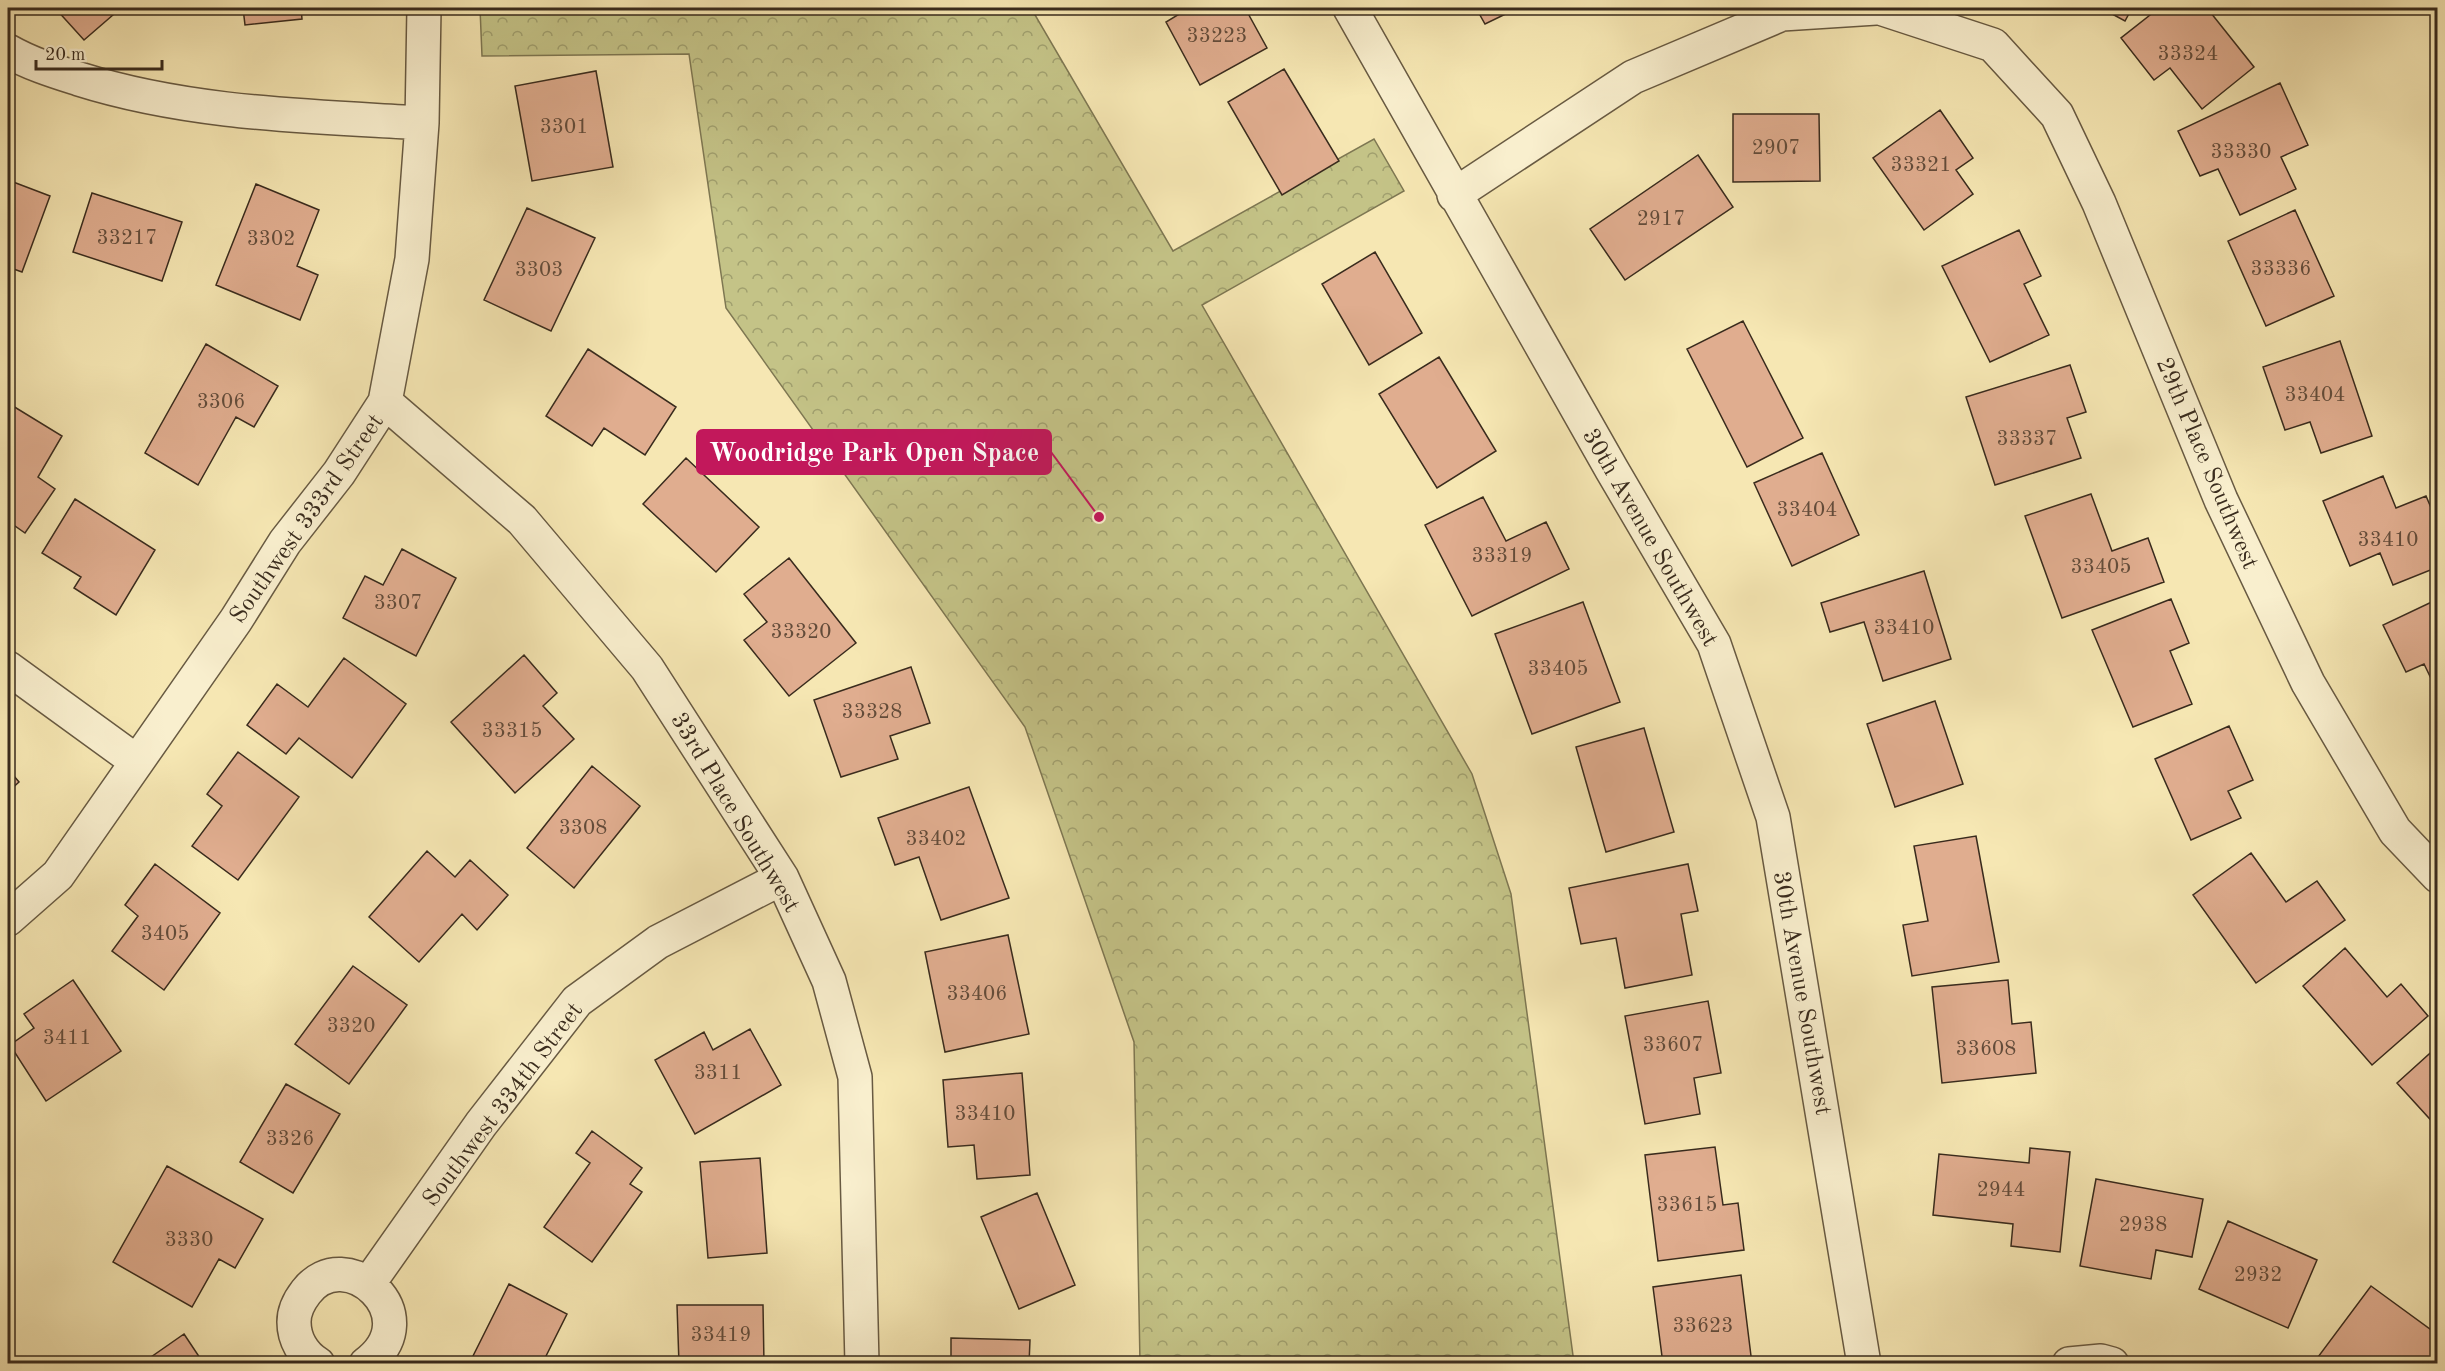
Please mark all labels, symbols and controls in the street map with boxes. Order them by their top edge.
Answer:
house number: 33223 [1187,26,1247,47]
scale bar [36,33,162,71]
house number: 33324 [2158,44,2218,65]
text: 20 m [45,46,85,64]
house number: 3301 [540,117,588,138]
house number: 2907 [1752,138,1800,159]
house number: 33330 [2211,142,2271,163]
house number: 33321 [1891,155,1951,176]
house number: 2917 [1637,209,1685,230]
house number: 33217 [97,228,157,249]
house number: 3302 [247,229,295,250]
house number: 33336 [2251,259,2311,280]
house number: 3303 [515,260,563,281]
street label: 29th Place Southwest [2151,354,2262,573]
house number: 33404 [2285,385,2345,406]
house number: 3306 [197,392,245,413]
street label: Southwest 333rd Street [226,410,389,628]
street label: 30th Avenue Southwest [1577,425,1721,651]
house number: 33337 [1997,429,2057,450]
callout: Woodridge Park Open Space [697,430,1051,474]
text: Woodridge Park Open Space [709,441,1039,467]
house number: 33404 [1777,500,1837,521]
house number: 33410 [2358,530,2418,551]
house number: 33319 [1472,546,1532,567]
house number: 33405 [2071,557,2131,578]
house number: 3307 [374,593,422,614]
house number: 33410 [1874,618,1934,639]
house number: 33320 [771,622,831,643]
house number: 33405 [1528,659,1588,680]
house number: 33328 [842,702,902,723]
street label: 33rd Place Southwest [665,709,803,917]
house number: 33315 [482,721,542,742]
house number: 3308 [559,818,607,839]
house number: 33402 [906,829,966,850]
street label: 30th Avenue Southwest [1768,869,1834,1117]
house number: 3405 [141,924,189,945]
house number: 33406 [947,984,1007,1005]
street label: Southwest 334th Street [419,999,588,1212]
house number: 3320 [327,1016,375,1037]
house number: 3411 [43,1028,91,1049]
house number: 33607 [1643,1035,1703,1056]
house number: 33608 [1956,1039,2016,1060]
house number: 3311 [694,1063,742,1084]
house number: 33410 [955,1104,1015,1125]
house number: 3326 [266,1129,314,1150]
house number: 2944 [1977,1180,2025,1201]
house number: 33615 [1657,1195,1717,1216]
house number: 2938 [2119,1215,2167,1236]
house number: 3330 [165,1230,213,1251]
house number: 2932 [2234,1265,2282,1286]
house number: 33623 [1673,1316,1733,1337]
house number: 33419 [691,1325,751,1346]

